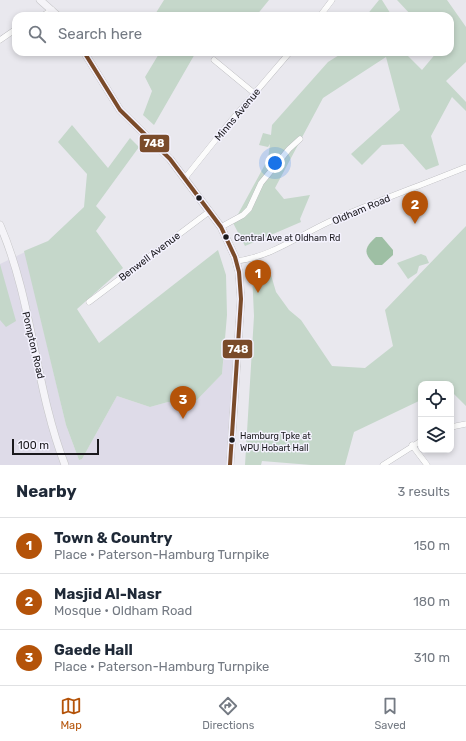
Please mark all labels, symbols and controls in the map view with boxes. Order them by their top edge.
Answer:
search box [12,12,454,56]
icon: search [26,23,48,45]
text: Search here [58,25,142,43]
street label: Minns Avenue [212,86,263,143]
line badge: 748 [139,134,170,153]
text: 748 [144,137,164,150]
your location [265,153,285,173]
pin: 2 [402,191,428,224]
street label: Oldham Road [331,192,392,228]
unlabelled marker [194,193,204,203]
street label: Benwell Avenue [117,230,183,284]
marker: Central Ave at Oldham Rd [221,232,231,242]
place label: Central Ave at Oldham Rd [234,233,340,243]
pin: 1 [245,260,271,293]
street label: Pompton Road [19,310,47,380]
line badge: 748 [222,339,253,359]
text: 748 [228,343,248,356]
map controls [418,381,454,453]
button: locate [418,381,454,417]
pin: 3 [170,386,196,419]
button: layers [418,417,454,453]
place label: Hamburg Tpke at WPU Hobart Hall [240,431,311,453]
marker: Hamburg Tpke at WPU Hobart Hall [227,435,237,445]
scale bar [12,437,99,456]
text: 100 m [18,439,49,452]
text: Nearby [16,481,77,501]
text: 3 results [398,484,450,499]
text: Town & Country [54,529,172,547]
text: 1 [26,538,32,553]
text: 150 m [414,538,450,553]
text: Place · Paterson-Hamburg Turnpike [54,547,269,562]
text: Masjid Al-Nasr [54,585,162,603]
text: 2 [25,594,33,609]
text: 180 m [413,594,450,609]
text: Mosque · Oldham Road [54,603,192,618]
text: Gaede Hall [54,641,133,659]
text: 3 [25,650,33,665]
text: 310 m [414,650,450,665]
text: Place · Paterson-Hamburg Turnpike [54,659,269,674]
tab: Map [60,695,82,732]
tab: Directions [202,695,254,732]
tab: Saved [375,695,406,732]

